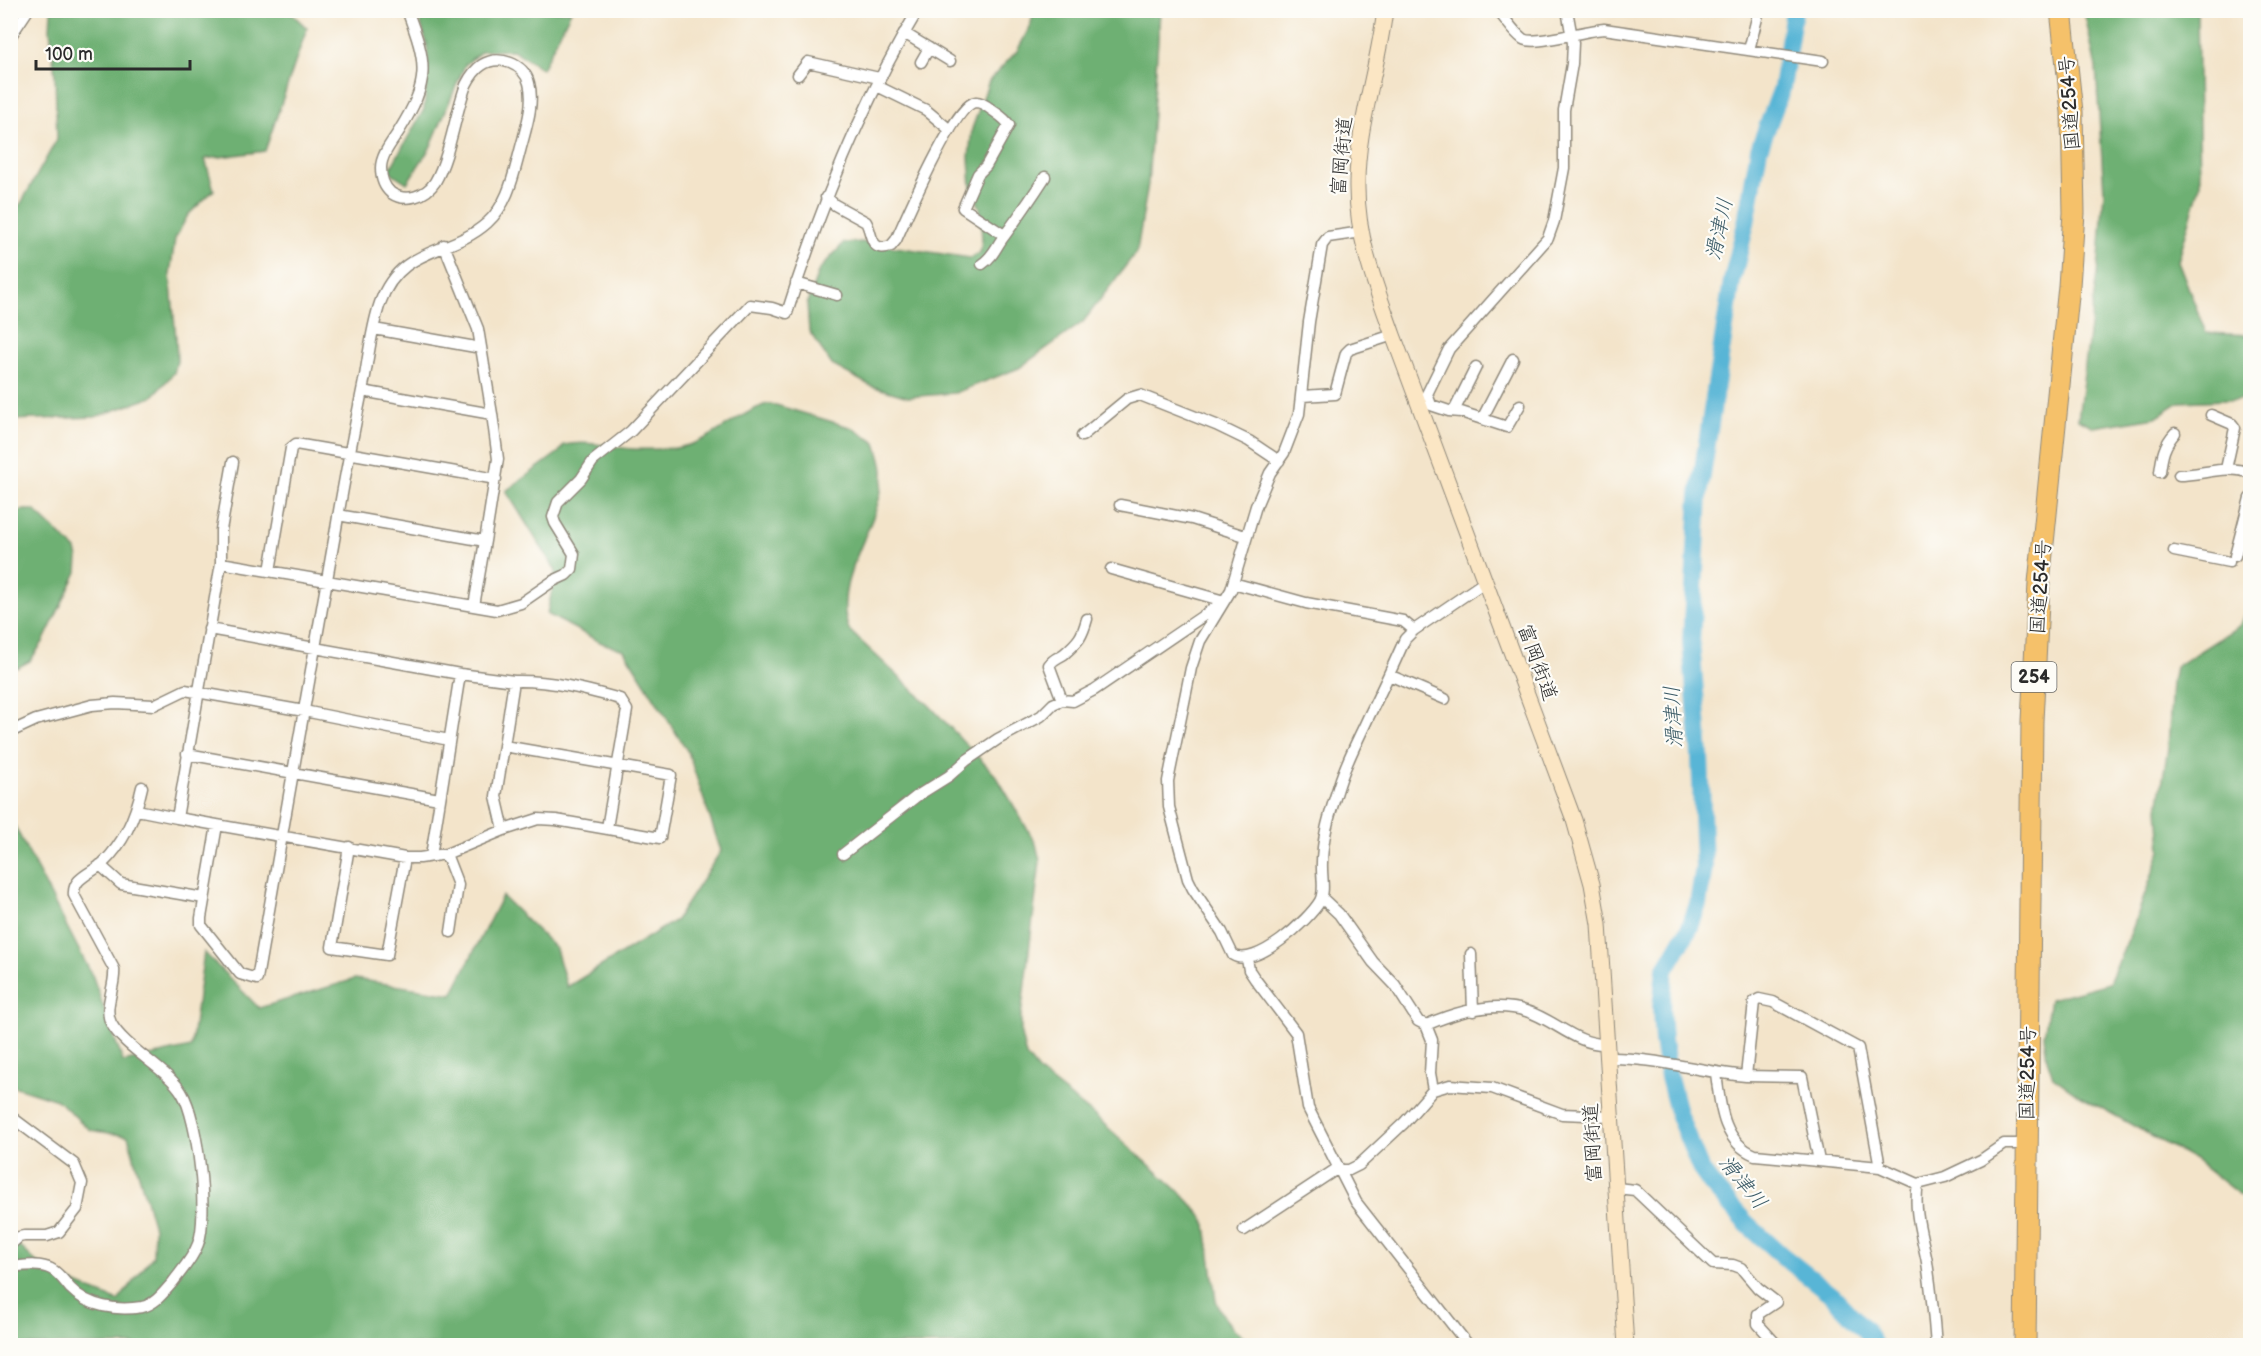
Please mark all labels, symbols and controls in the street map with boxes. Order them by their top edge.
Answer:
scale bar [36,33,190,71]
text: 100 m [45,44,93,65]
street label: 国道254号 [2055,54,2085,151]
street label: 富岡街道 [1327,115,1357,197]
water label: 滑津川 [1701,196,1738,263]
street label: 国道254号 [2026,539,2056,636]
street label: 富岡街道 [1512,621,1562,704]
road number: 254 [2012,662,2056,692]
water label: 滑津川 [1659,685,1688,749]
street label: 国道254号 [2015,1025,2041,1121]
street label: 富岡街道 [1579,1102,1607,1184]
water label: 滑津川 [1713,1150,1772,1215]

